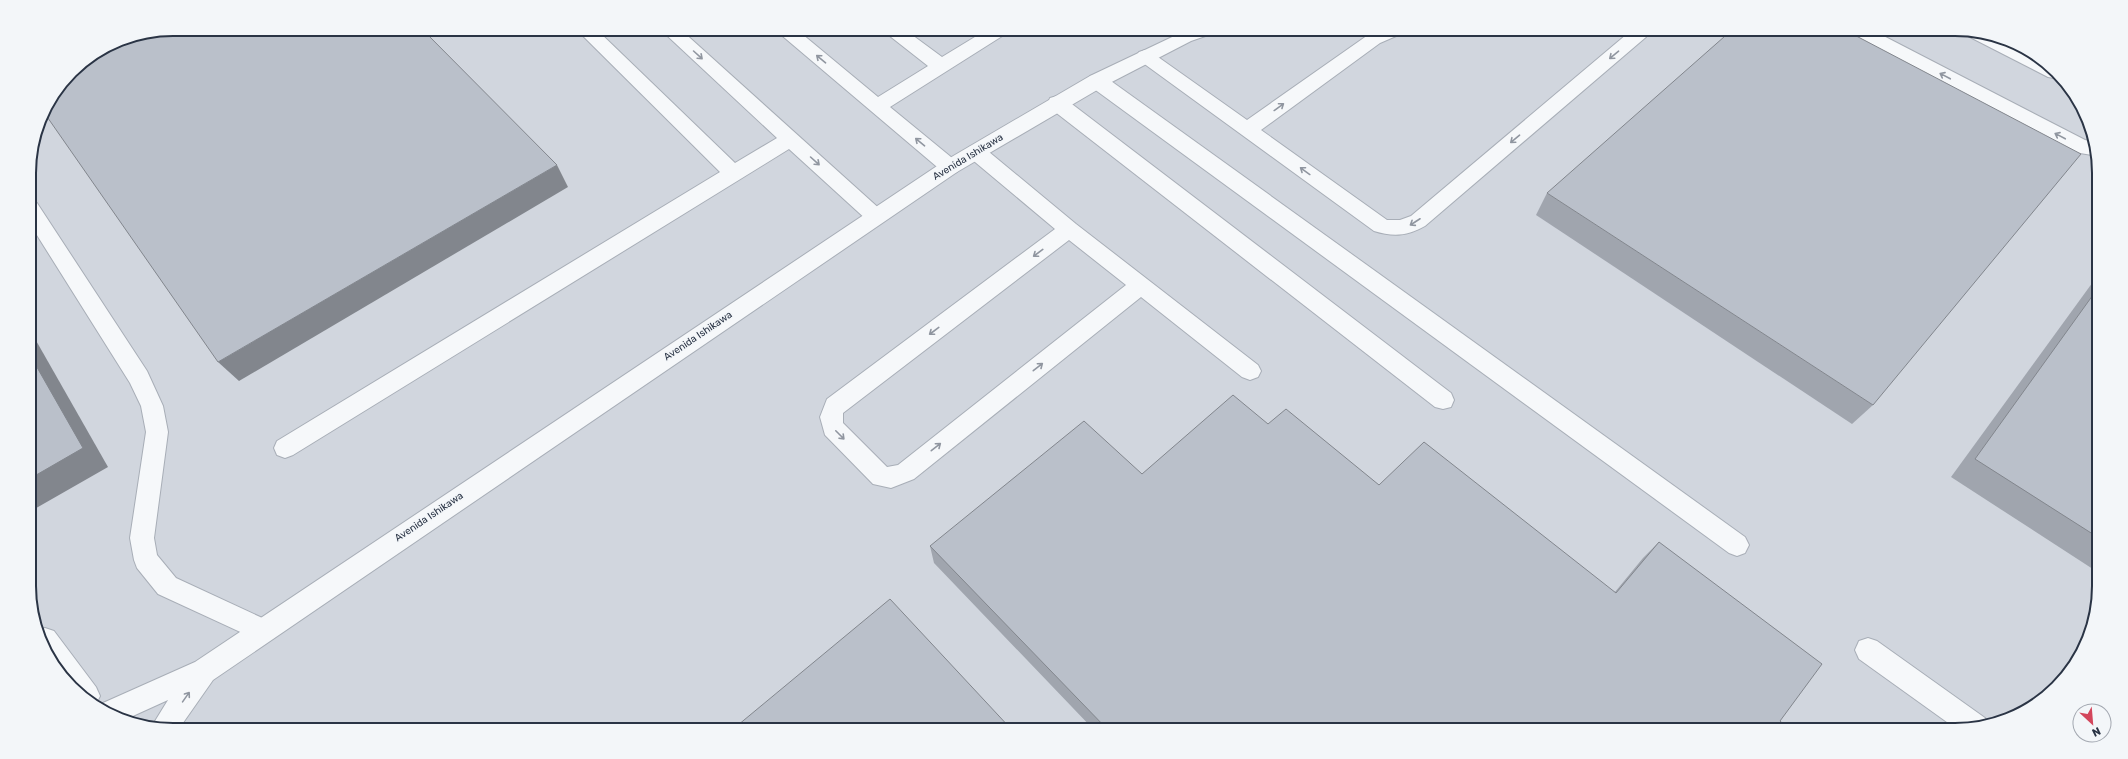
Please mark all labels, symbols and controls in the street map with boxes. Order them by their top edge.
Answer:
one-way arrow [693,50,703,60]
one-way arrow [1609,51,1619,60]
one-way arrow [815,54,826,63]
one-way arrow [1939,72,1951,79]
one-way arrow [1273,103,1284,111]
street label: Avenida Ishikawa [931,131,1005,183]
one-way arrow [2054,132,2066,139]
one-way arrow [1509,135,1520,144]
one-way arrow [915,138,925,147]
one-way arrow [810,157,820,166]
one-way arrow [1299,167,1310,175]
one-way arrow [1409,219,1421,227]
one-way arrow [1033,249,1044,257]
street label: Avenida Ishikawa [661,309,735,363]
one-way arrow [929,327,940,335]
one-way arrow [1033,362,1044,371]
one-way arrow [835,430,845,440]
one-way arrow [931,443,942,452]
street label: Avenida Ishikawa [392,490,466,544]
one-way arrow [182,691,190,702]
north arrow [2072,703,2112,743]
text: N [2090,724,2103,739]

